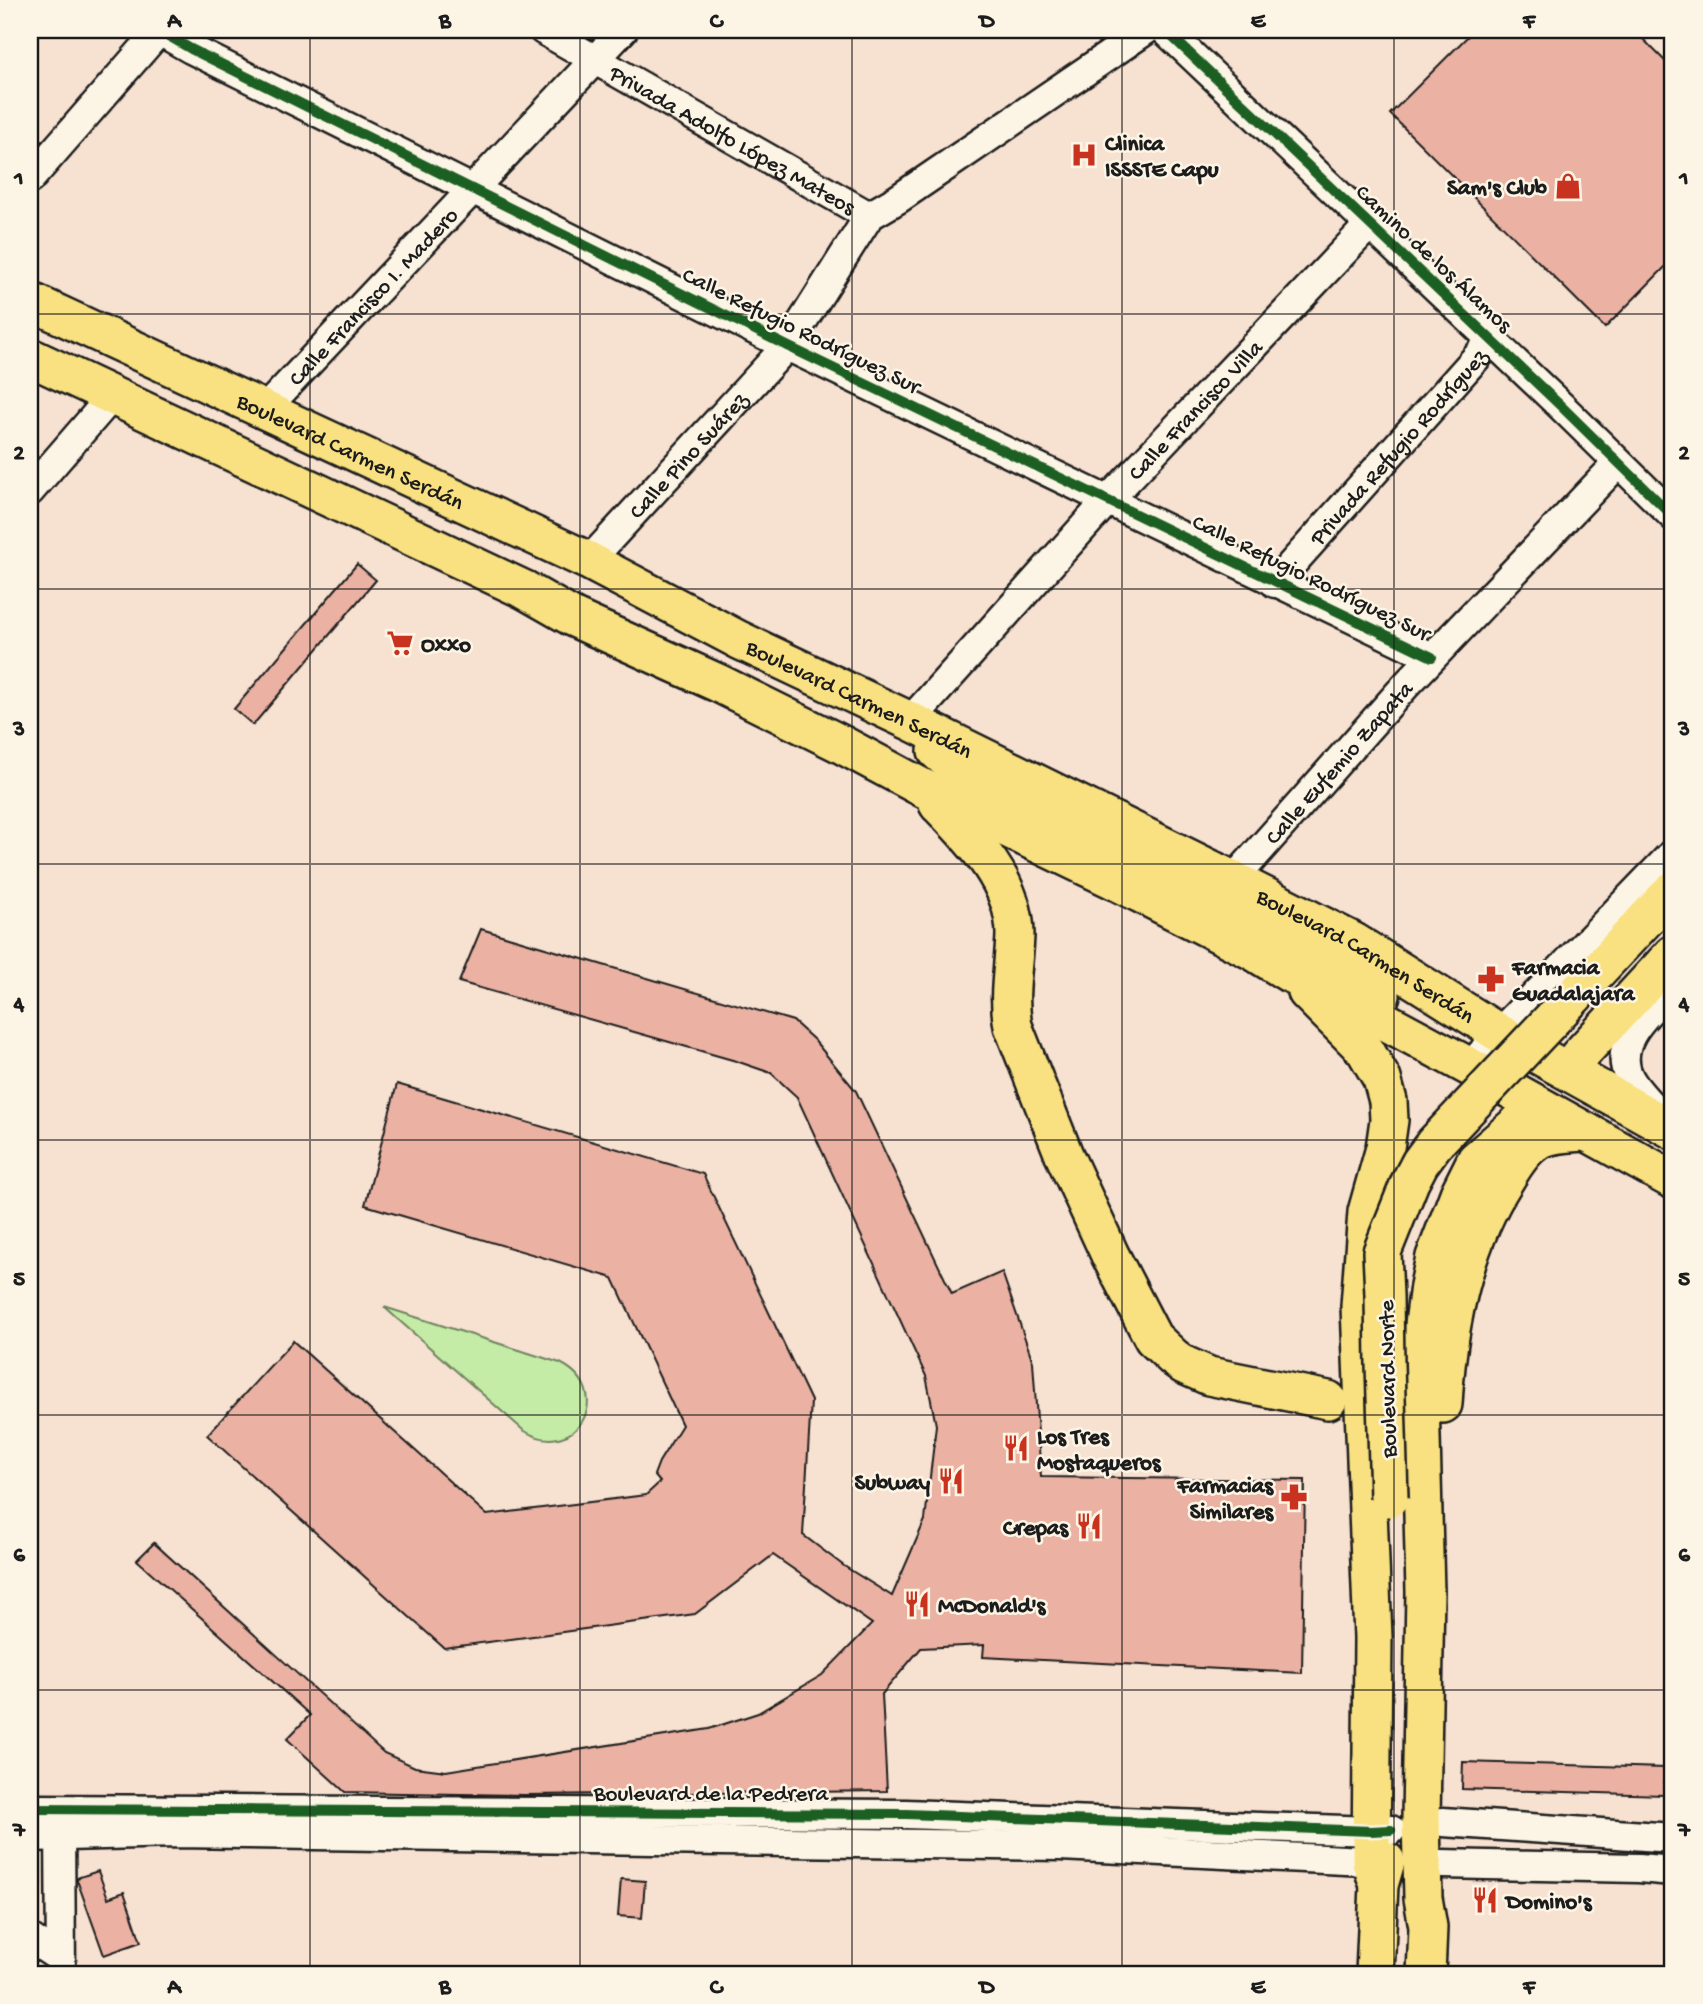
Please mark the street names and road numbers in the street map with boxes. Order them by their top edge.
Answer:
street label: Privada Adolfo López Mateos [603,60,860,223]
street label: Camino de los Álamos [1349,179,1518,340]
street label: Calle Francisco I. Madero [284,203,465,393]
street label: Calle Refugio Rodríguez Sur [677,263,926,402]
street label: Calle Francisco Villa [1124,335,1271,487]
street label: Privada Refugio Rodríguez [1305,344,1496,553]
street label: Calle Pino Suárez [625,387,756,526]
street label: Boulevard Carmen Serdán [231,389,467,518]
street label: Calle Refugio Rodríguez Sur [1187,510,1436,649]
street label: Boulevard Carmen Serdán [740,635,976,767]
street label: Calle Eufemio Zapata [1261,676,1421,851]
street label: Boulevard Carmen Serdán [1250,884,1478,1031]
street label: Boulevard Norte [1375,1299,1404,1459]
street label: Boulevard de la Pedrera [593,1782,829,1809]

